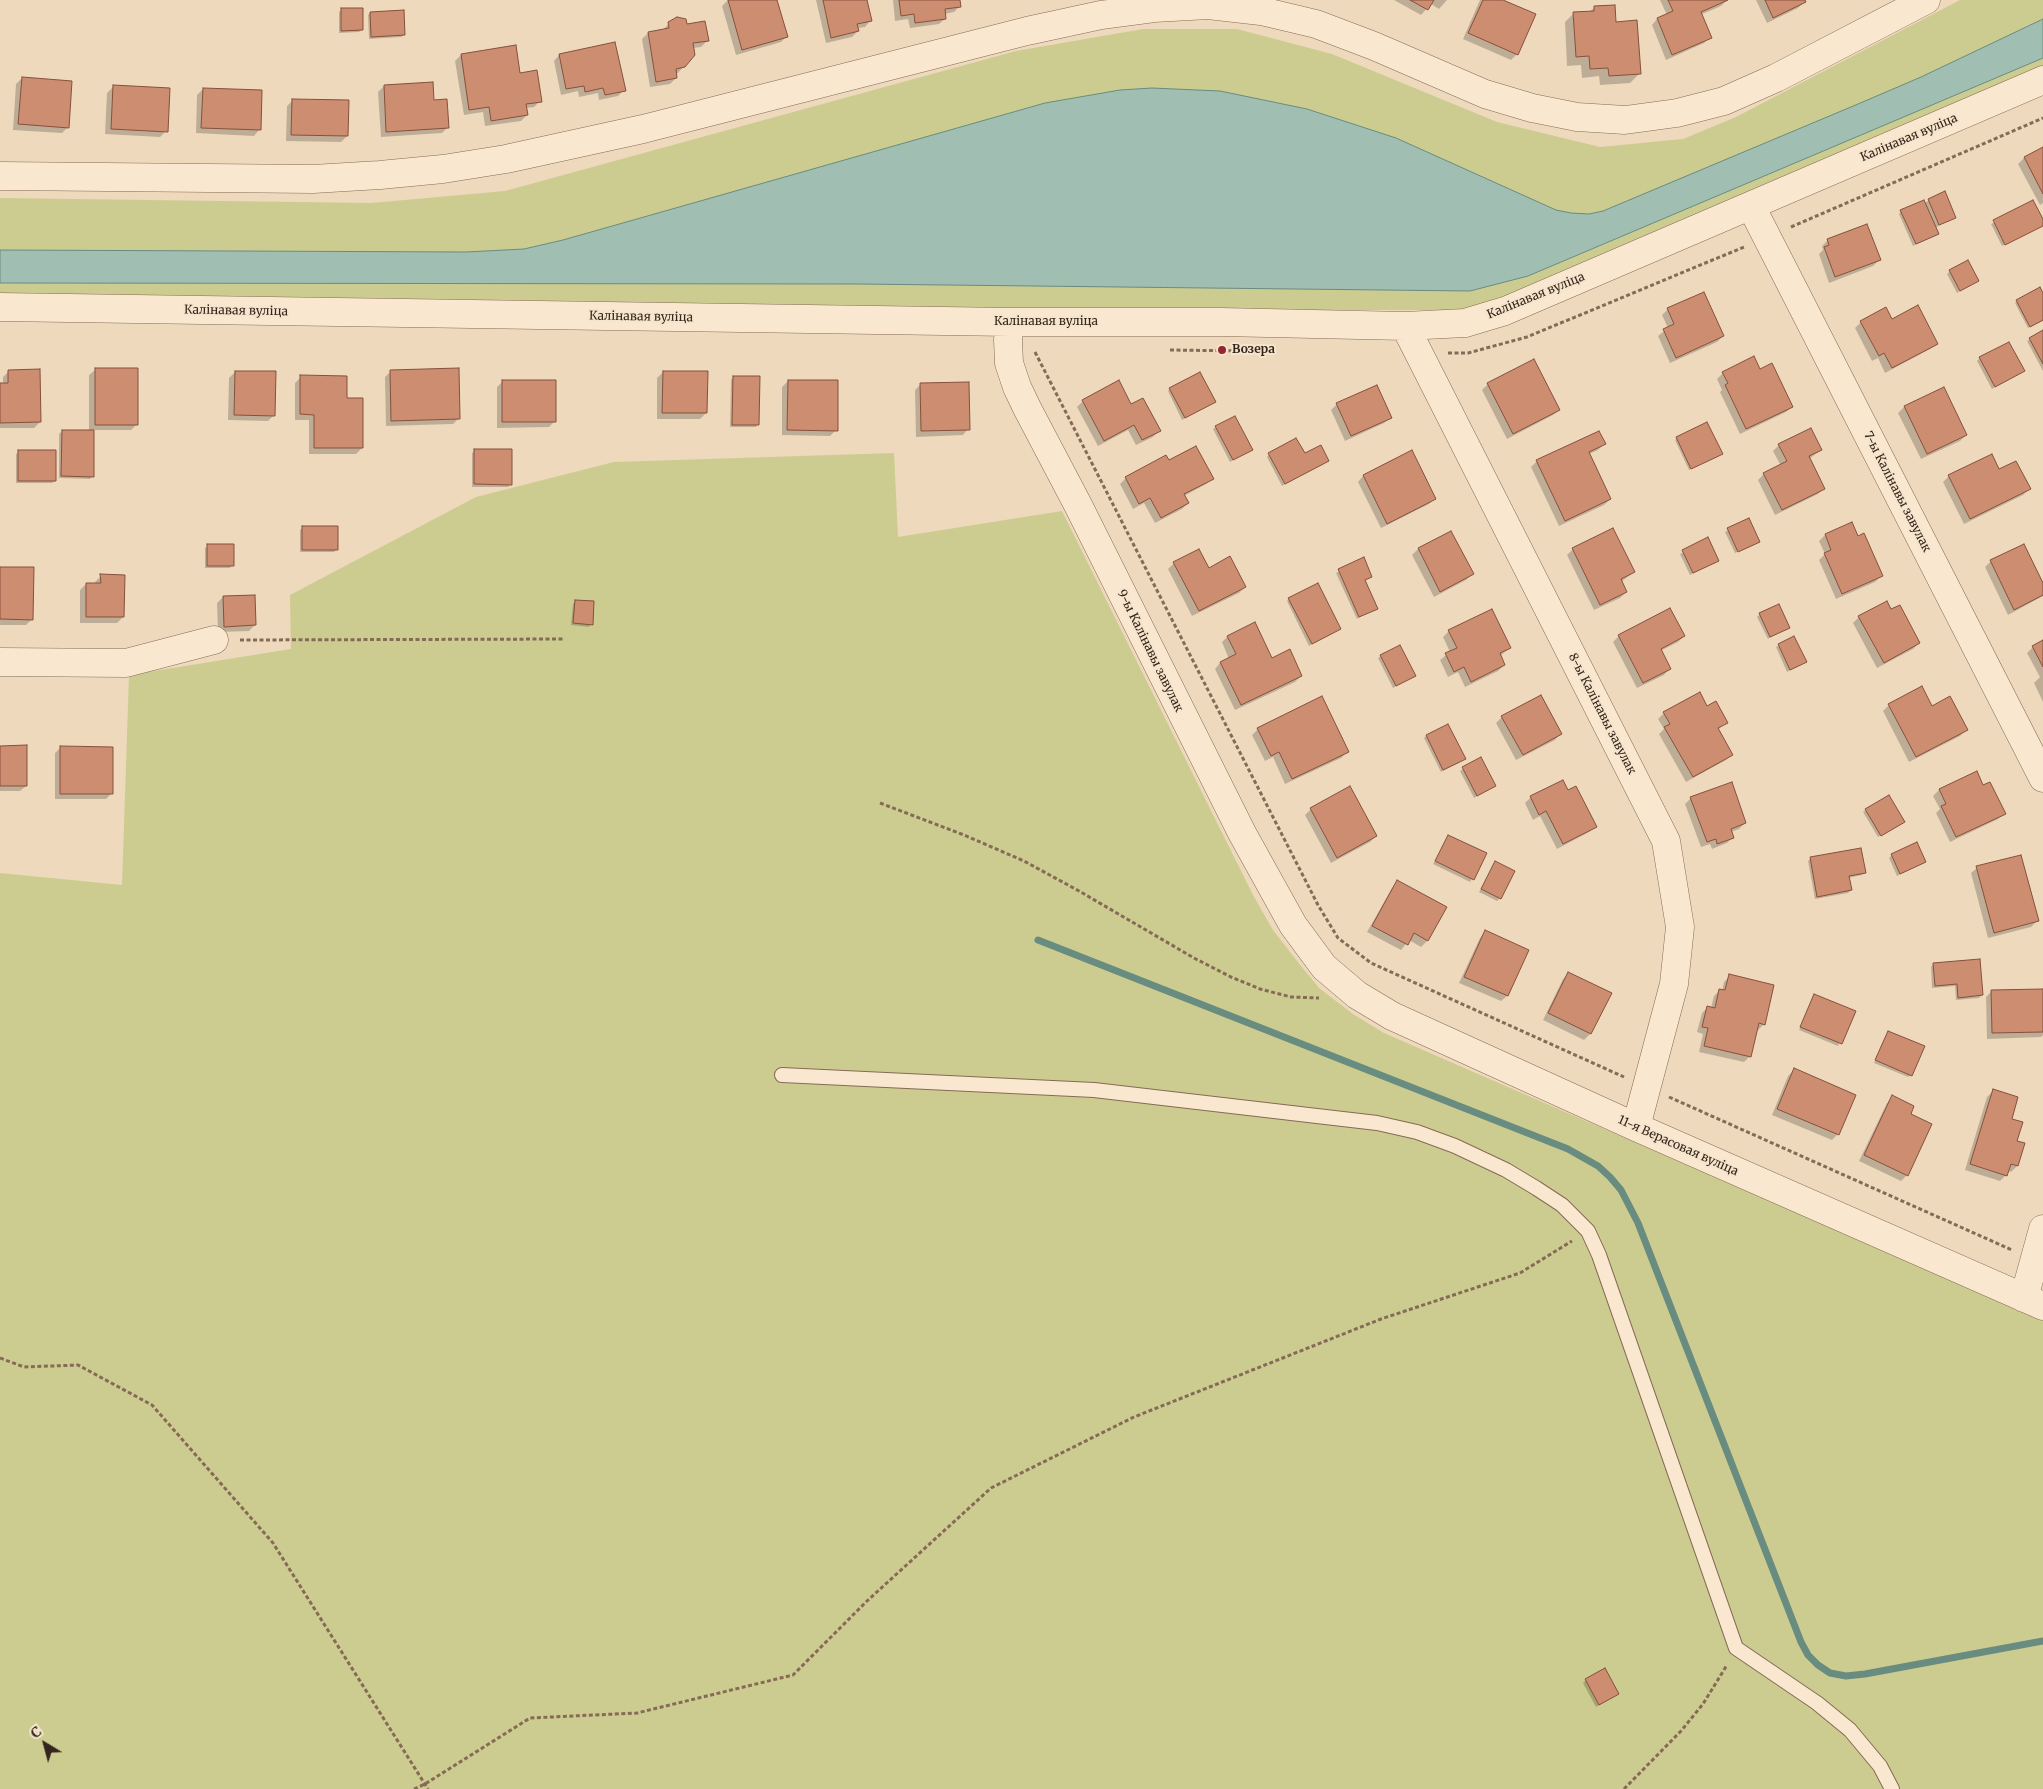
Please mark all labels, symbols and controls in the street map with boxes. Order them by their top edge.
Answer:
street label: Калінавая вуліца [1858,111,1960,165]
street label: Калінавая вуліца [1485,270,1587,322]
street label: Калінавая вуліца [184,303,288,319]
street label: Калінавая вуліца [589,309,693,325]
street label: Калінавая вуліца [994,315,1098,329]
place label: Возера [1232,343,1275,357]
marker: Возера [1216,344,1228,356]
street label: 7-ы Калінавы завулак [1860,429,1934,555]
street label: 9-ы Калінавы завулак [1114,587,1186,715]
street label: 8-ы Калінавы завулак [1565,651,1639,777]
street label: 11-я Верасовая вуліца [1616,1113,1740,1179]
north arrow [20,1719,70,1769]
text: С [27,1722,45,1742]

